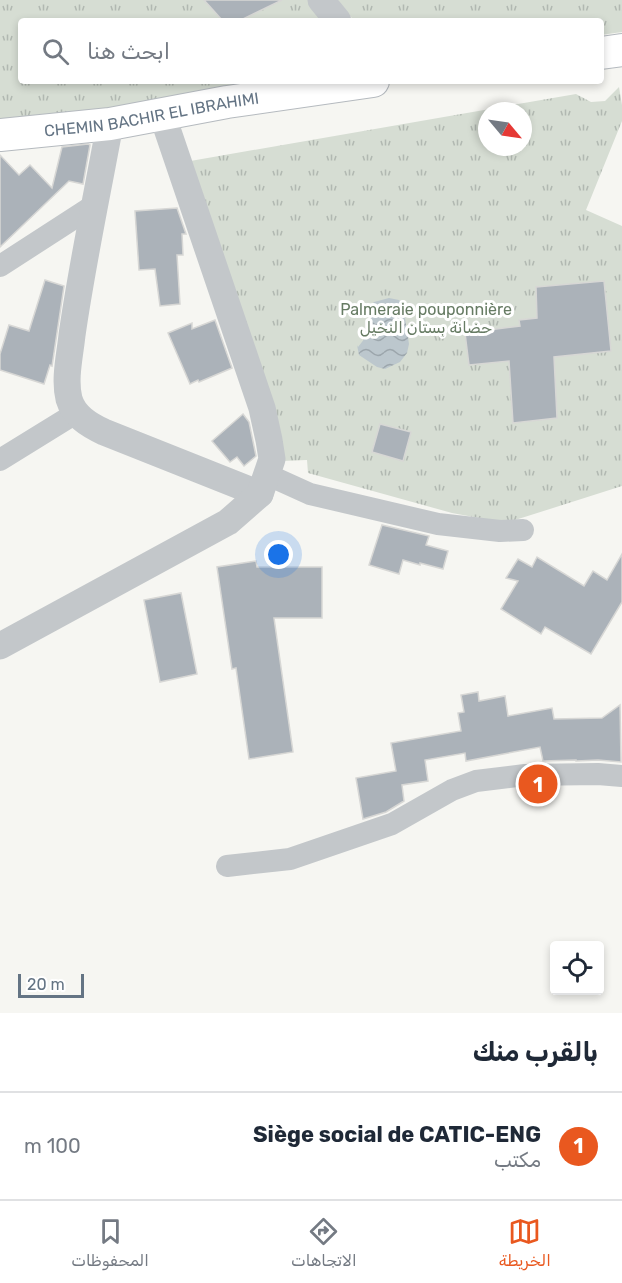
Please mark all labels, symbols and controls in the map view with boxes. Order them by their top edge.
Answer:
search box [18,18,604,84]
icon: search [39,35,72,68]
text: ابحث هنا [87,38,170,65]
street label: CHEMIN BACHIR EL IBRAHIMI [43,88,260,140]
north arrow [478,102,532,156]
park label: Palmeraie pouponnière حضانة بستان النخيل [340,300,512,337]
your location [264,540,293,569]
pin: 1 [518,762,558,806]
map controls [550,941,604,995]
button: locate [550,941,604,995]
scale bar [18,971,84,998]
text: 20 m [27,975,65,994]
text: بالقرب منك [473,1037,598,1068]
text: Siège social de CATIC-ENG [253,1121,541,1148]
text: 100 m [24,1134,81,1158]
text: 1 [574,1134,583,1158]
text: مكتب [494,1148,541,1172]
tab: المحفوظات [71,1215,149,1270]
tab: الاتجاهات [291,1215,357,1270]
tab: الخريطة [499,1215,551,1270]

